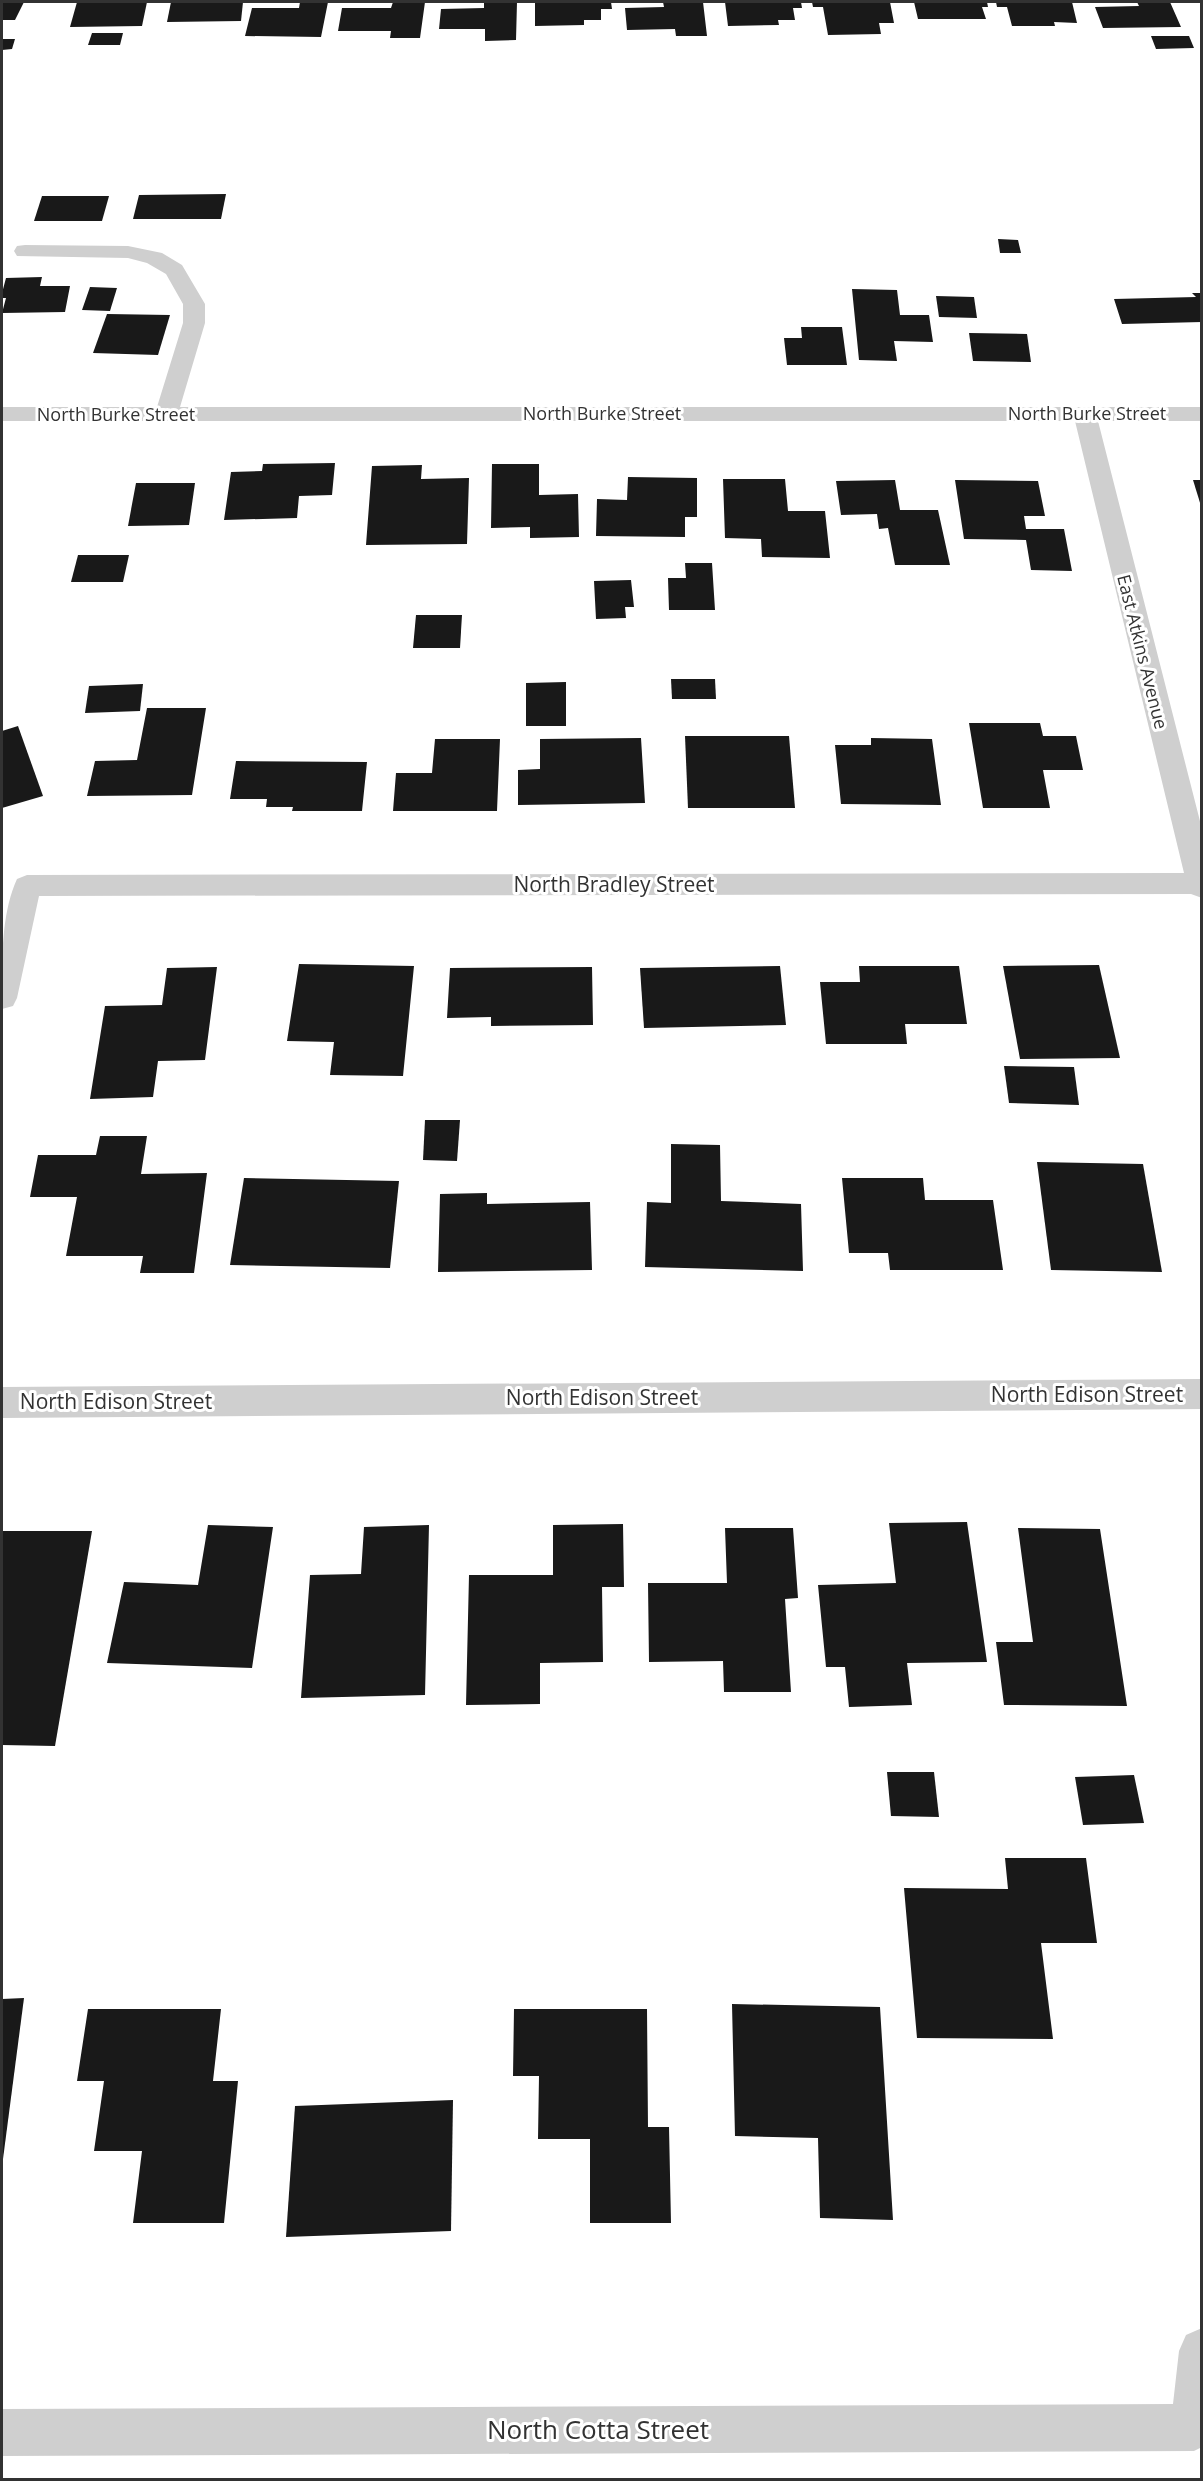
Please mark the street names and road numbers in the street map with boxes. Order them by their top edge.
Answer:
street label: North Burke Street [523,401,681,425]
street label: North Burke Street [1008,401,1166,425]
street label: North Burke Street [37,402,195,426]
street label: East Atkins Avenue [1112,572,1174,732]
street label: North Bradley Street [513,870,715,898]
street label: North Edison Street [991,1380,1183,1408]
street label: North Edison Street [506,1383,698,1411]
street label: North Edison Street [20,1387,212,1415]
street label: North Cotta Street [487,2411,709,2447]

